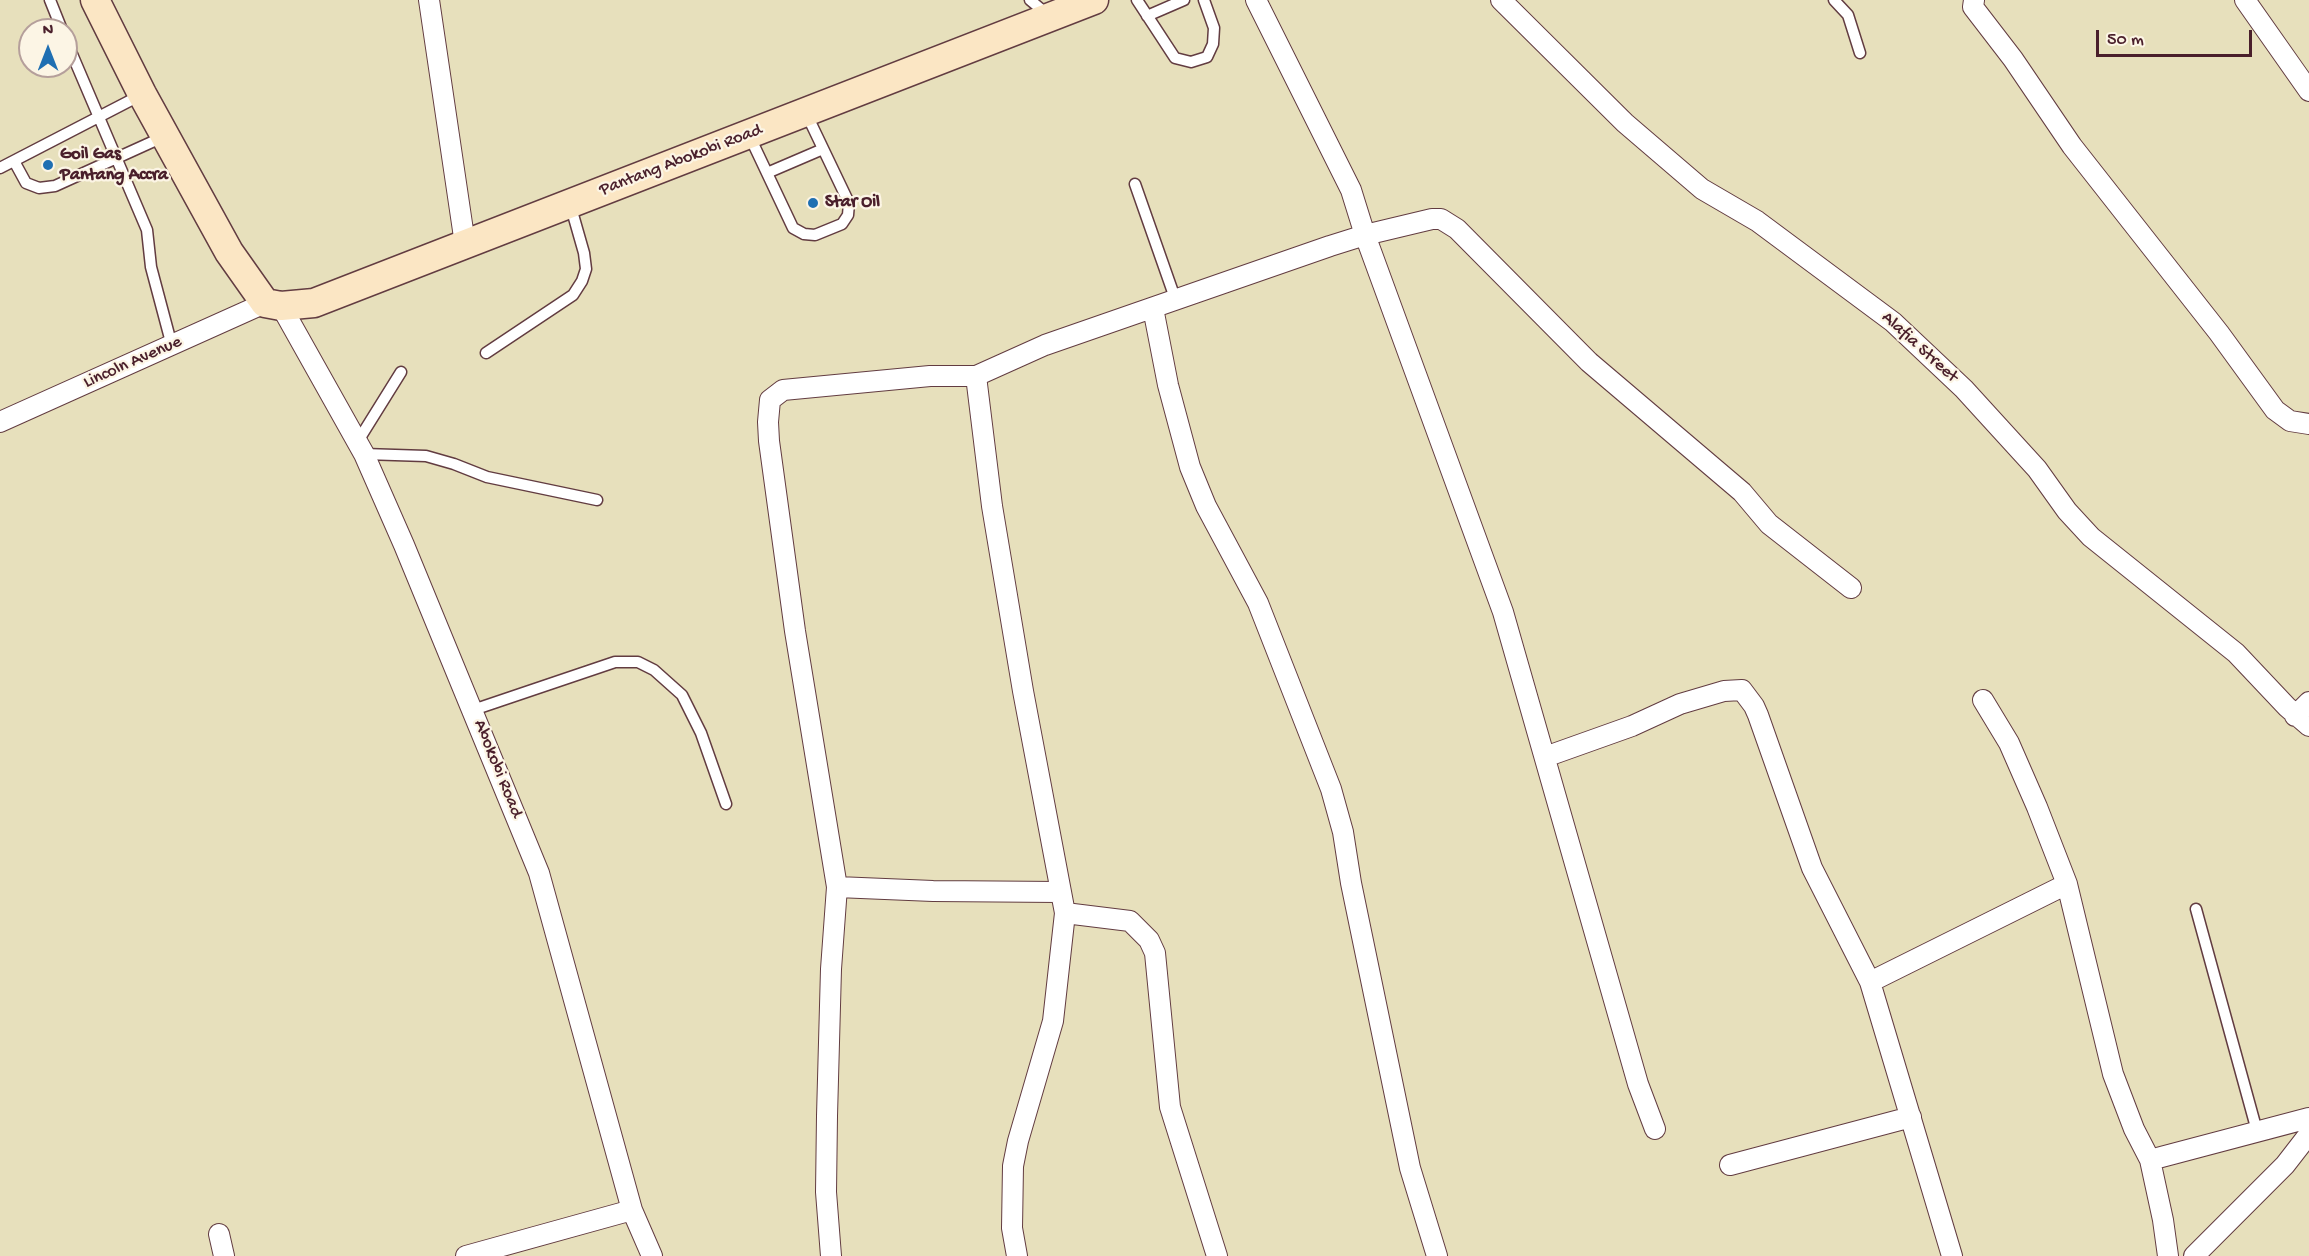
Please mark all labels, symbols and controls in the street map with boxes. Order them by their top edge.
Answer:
north arrow [18,18,78,78]
scale bar [2099,18,2255,56]
text: N [43,22,53,41]
text: 50 m [2107,30,2144,51]
street label: Pantang Abokobi Road [597,120,765,202]
place label: Goil Gas Pantang Accra [60,144,168,186]
marker: Goil Gas Pantang Accra [41,158,55,172]
place label: Star Oil [825,192,880,214]
marker: Star Oil [806,196,820,210]
street label: Alafia Street [1876,308,1962,388]
street label: Lincoln Avenue [80,332,186,394]
street label: Abokobi Road [468,717,526,821]

